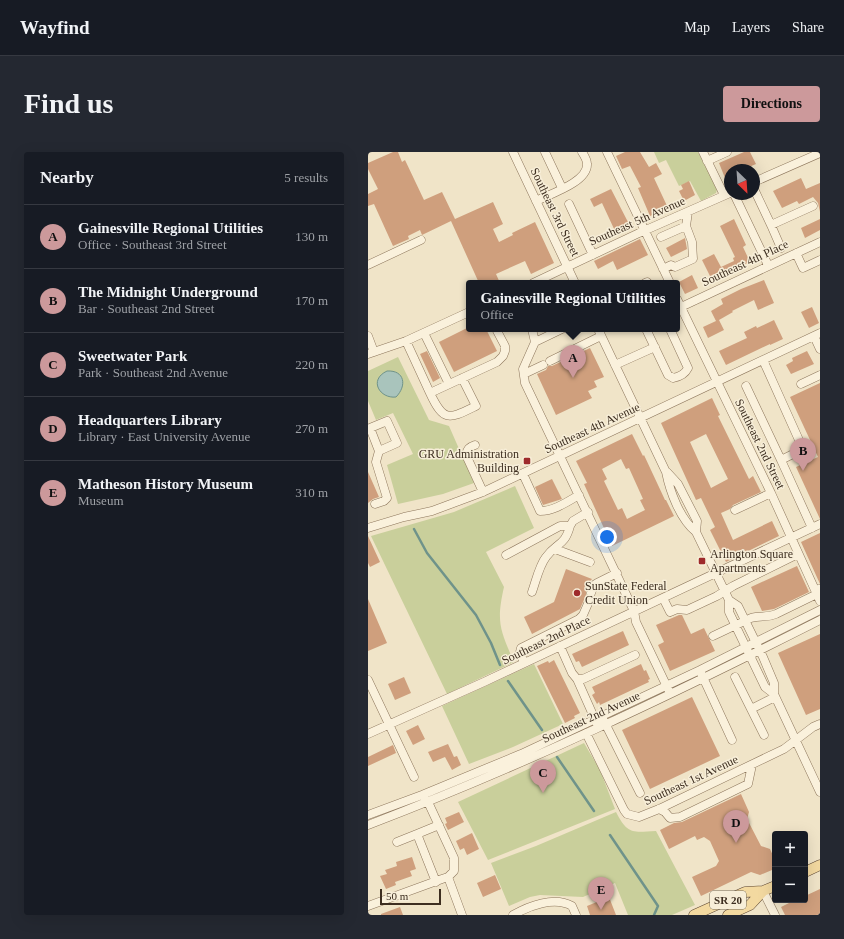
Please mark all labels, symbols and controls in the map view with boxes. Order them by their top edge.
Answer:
text: Wayfind [20,17,90,38]
text: Map [684,20,710,35]
text: Layers [732,20,770,35]
text: Share [792,20,824,35]
button: Directions [723,86,820,122]
text: Find us [24,88,114,119]
north arrow [724,164,760,200]
street label: Southeast 3rd Street [528,165,583,259]
text: Nearby [40,168,94,187]
text: 5 results [284,170,328,185]
street label: Southeast 5th Avenue [587,194,687,248]
text: Gainesville Regional Utilities [78,220,263,236]
text: A [48,229,58,244]
text: 130 m [295,229,328,244]
text: Office · Southeast 3rd Street [78,237,227,252]
street label: Southeast 4th Place [699,237,791,289]
popup [466,280,680,332]
text: The Midnight Underground [78,284,258,300]
text: Gainesville Regional Utilities [481,290,666,306]
text: B [49,293,57,308]
text: 170 m [295,293,328,308]
text: Bar · Southeast 2nd Street [78,301,214,316]
text: Office [481,307,513,322]
pin: A [560,345,586,378]
text: Sweetwater Park [78,348,187,364]
text: C [48,357,58,372]
text: 220 m [295,357,328,372]
text: Park · Southeast 2nd Avenue [78,365,228,380]
street label: Southeast 2nd Street [732,397,788,492]
street label: Southeast 4th Avenue [542,400,642,456]
text: Headquarters Library [78,412,222,428]
text: D [48,421,58,436]
text: 270 m [295,421,328,436]
text: Library · East University Avenue [78,429,250,444]
pin: B [790,438,816,471]
place label: GRU Administration Building [419,447,519,475]
marker: GRU Administration Building [522,456,532,466]
text: Matheson History Museum [78,476,253,492]
text: E [49,485,57,500]
text: 310 m [295,485,328,500]
text: Museum [78,493,124,508]
your location [597,527,617,547]
place label: Arlington Square Apartments [710,547,793,575]
marker: Arlington Square Apartments [697,556,707,566]
place label: SunState Federal Credit Union [585,579,667,607]
marker: SunState Federal Credit Union [572,588,582,598]
street label: Southeast 2nd Place [499,613,593,667]
street label: Southeast 2nd Avenue [540,688,642,746]
street label: Southeast 1st Avenue [642,752,740,808]
pin: C [530,760,556,793]
pin: D [723,810,749,843]
map controls [772,831,808,903]
button: + [772,831,808,867]
button: − [772,867,808,903]
pin: E [588,877,614,910]
scale bar [380,887,441,906]
text: 50 m [386,890,408,902]
road number: SR 20 [710,891,746,909]

